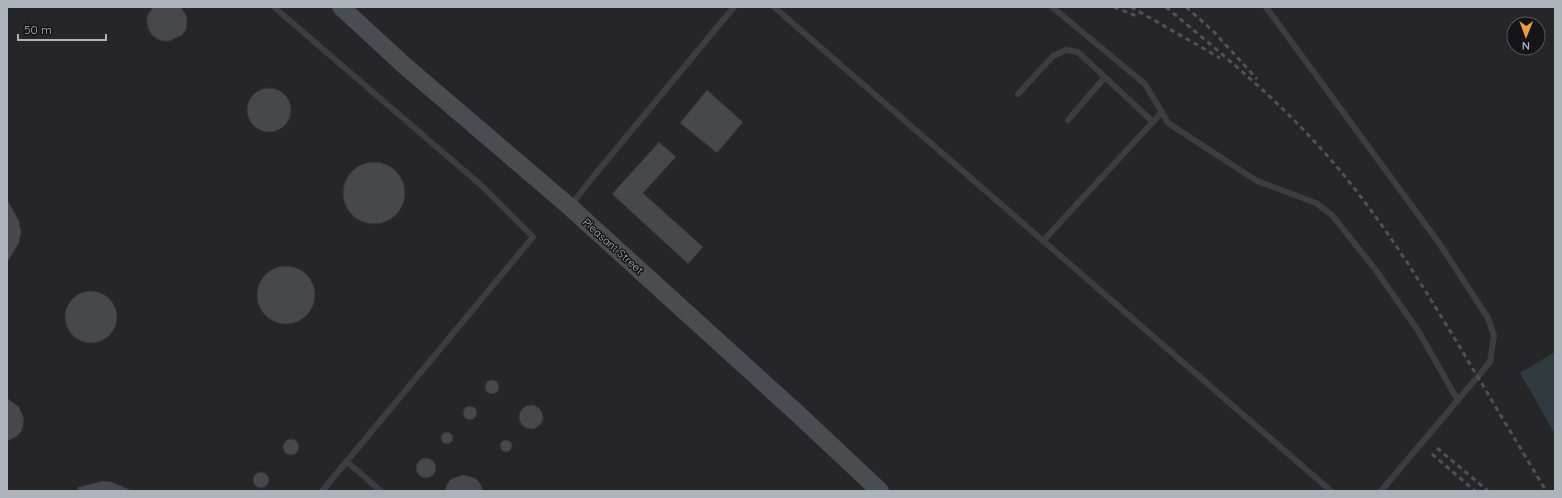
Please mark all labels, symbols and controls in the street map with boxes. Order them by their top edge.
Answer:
scale bar [18,16,106,42]
north arrow [1506,16,1546,56]
text: 50 m [24,22,52,37]
text: N [1522,39,1530,53]
street label: Pleasant Street [580,215,646,277]

